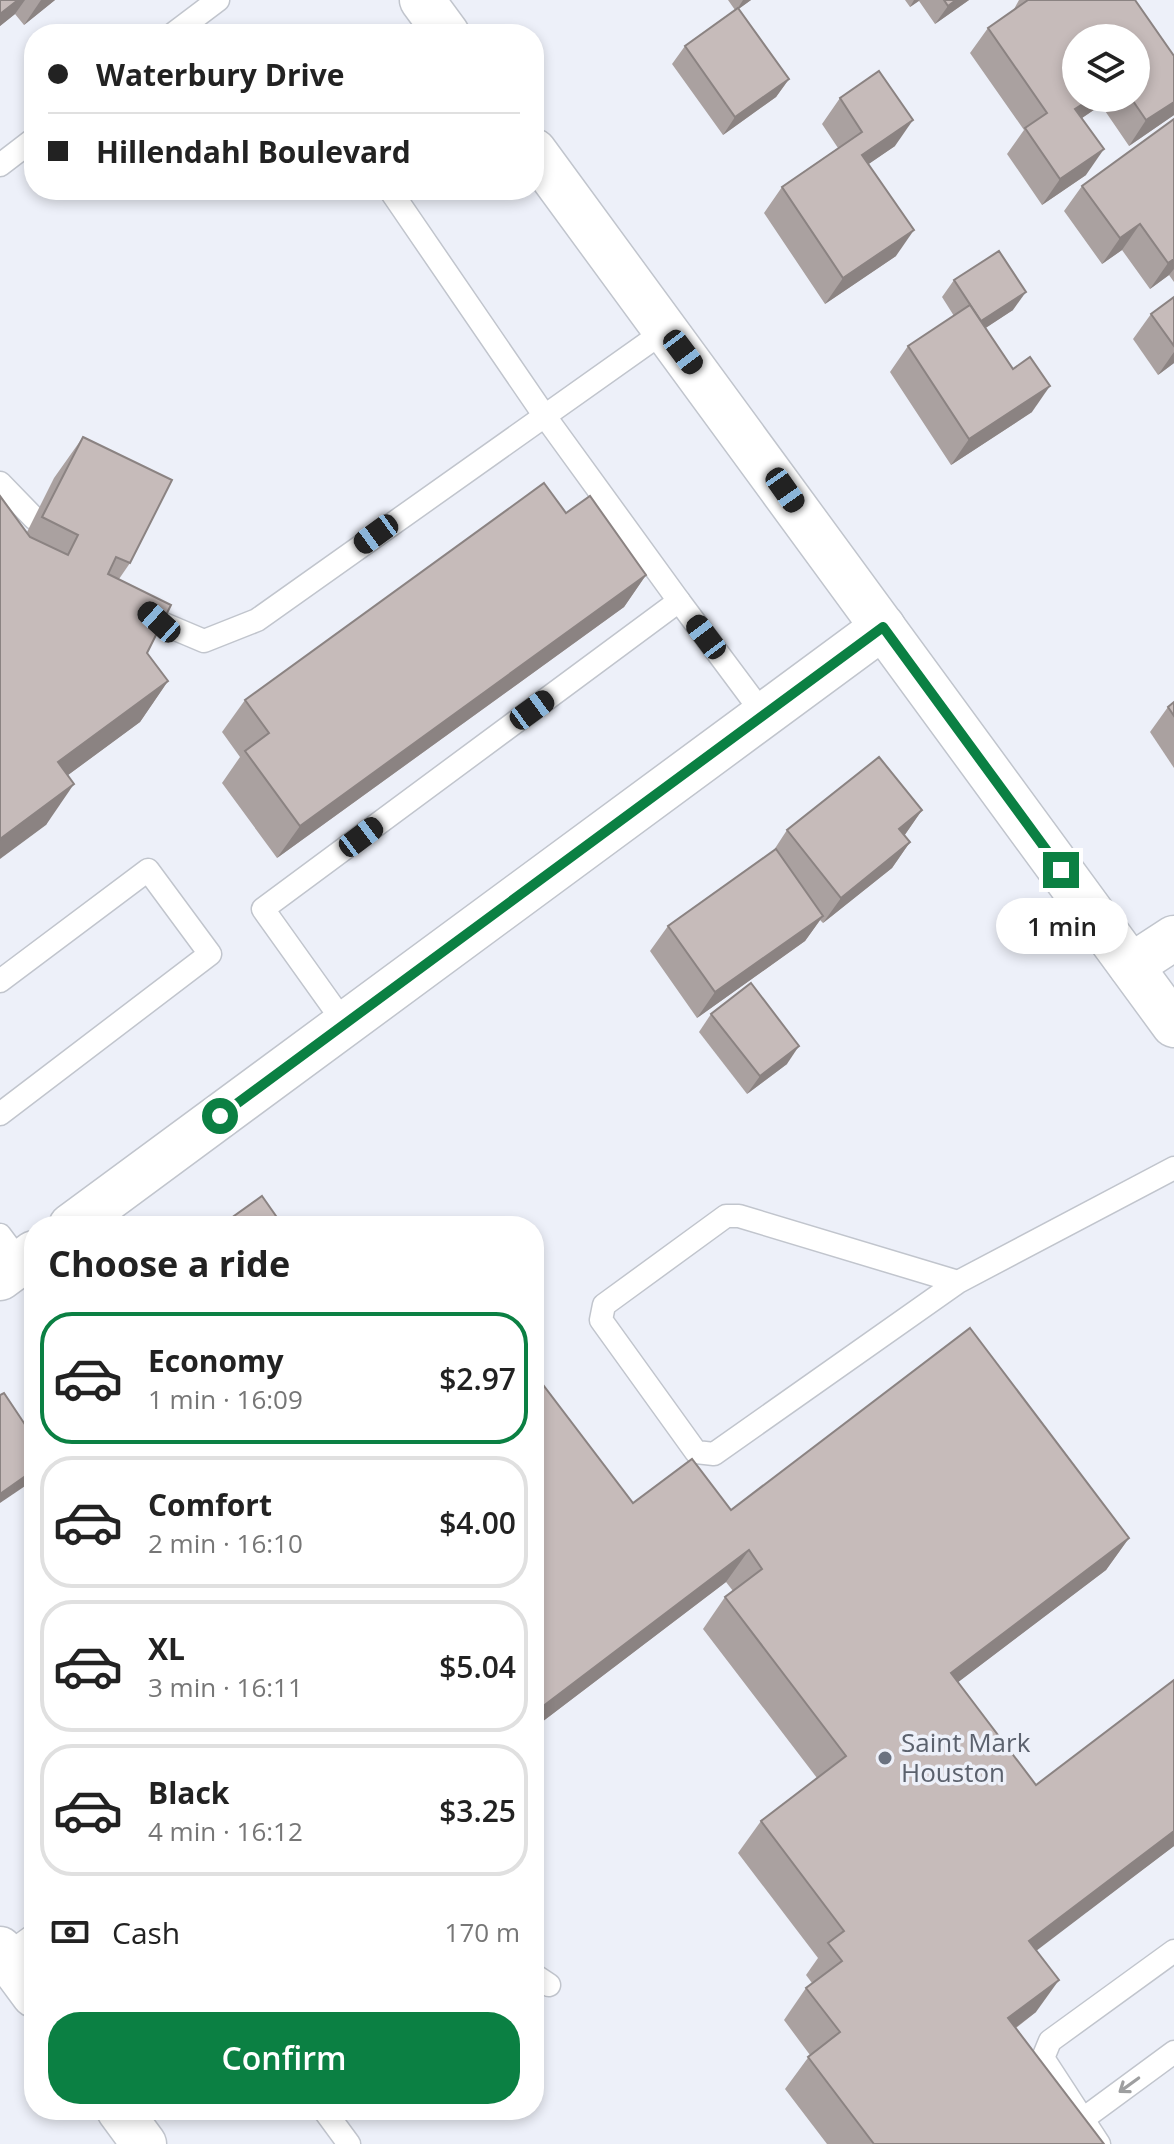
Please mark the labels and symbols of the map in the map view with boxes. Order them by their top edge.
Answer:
car [659,326,707,378]
car [761,463,809,517]
car [350,510,402,558]
car [133,597,185,647]
car [682,611,730,663]
car [506,686,558,734]
car [335,813,387,861]
route end [1043,852,1079,888]
callout: 1 min [995,898,1127,954]
route start [202,1098,238,1134]
place label: Saint Mark Houston [901,1724,1031,1790]
marker: Saint Mark Houston [876,1749,894,1767]
one-way arrow [1118,2077,1140,2094]

